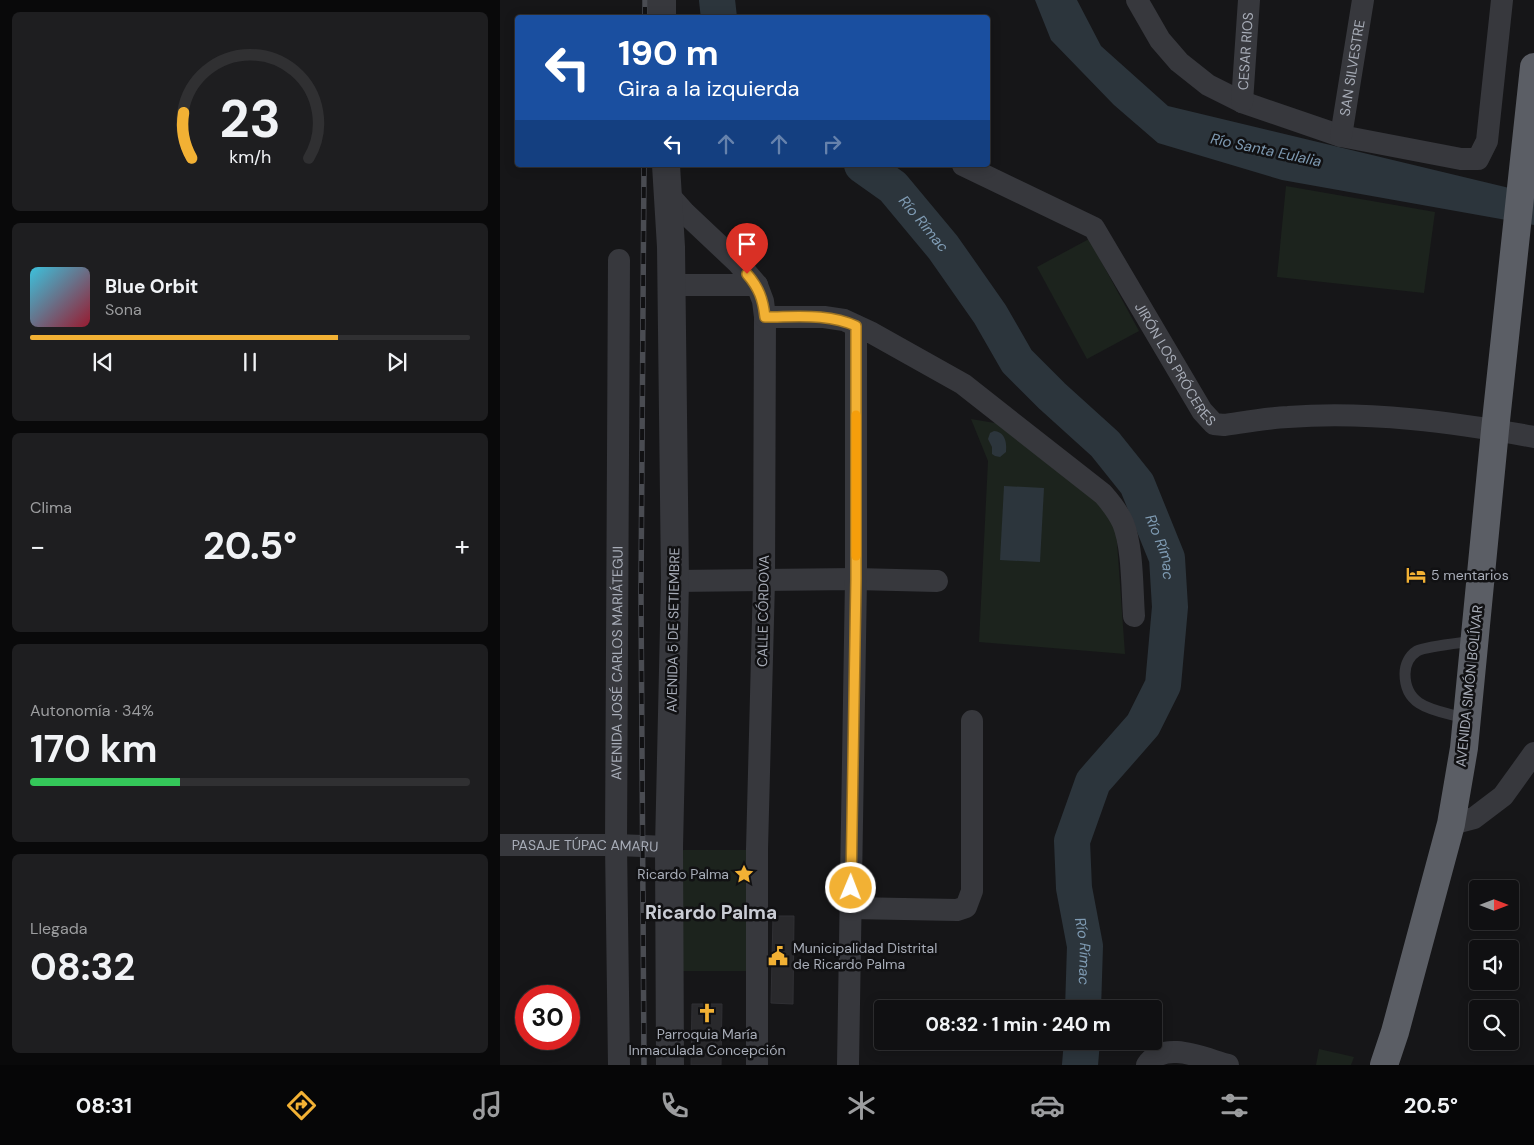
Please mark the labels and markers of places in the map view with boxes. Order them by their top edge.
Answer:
pin [726,223,768,274]
hotel icon: 5 mentarios [1405,564,1427,586]
place label: 5 mentarios [1431,566,1509,584]
place icon: Ricardo Palma [733,863,755,885]
place label: Ricardo Palma [637,865,729,883]
place label: Municipalidad Distrital de Ricardo Palma [793,939,937,973]
public building icon: Municipalidad Distrital de Ricardo Palma [767,945,789,967]
church icon: Parroquia María Inmaculada Concepción [696,1002,718,1024]
place label: Parroquia María Inmaculada Concepción [628,1025,786,1059]

